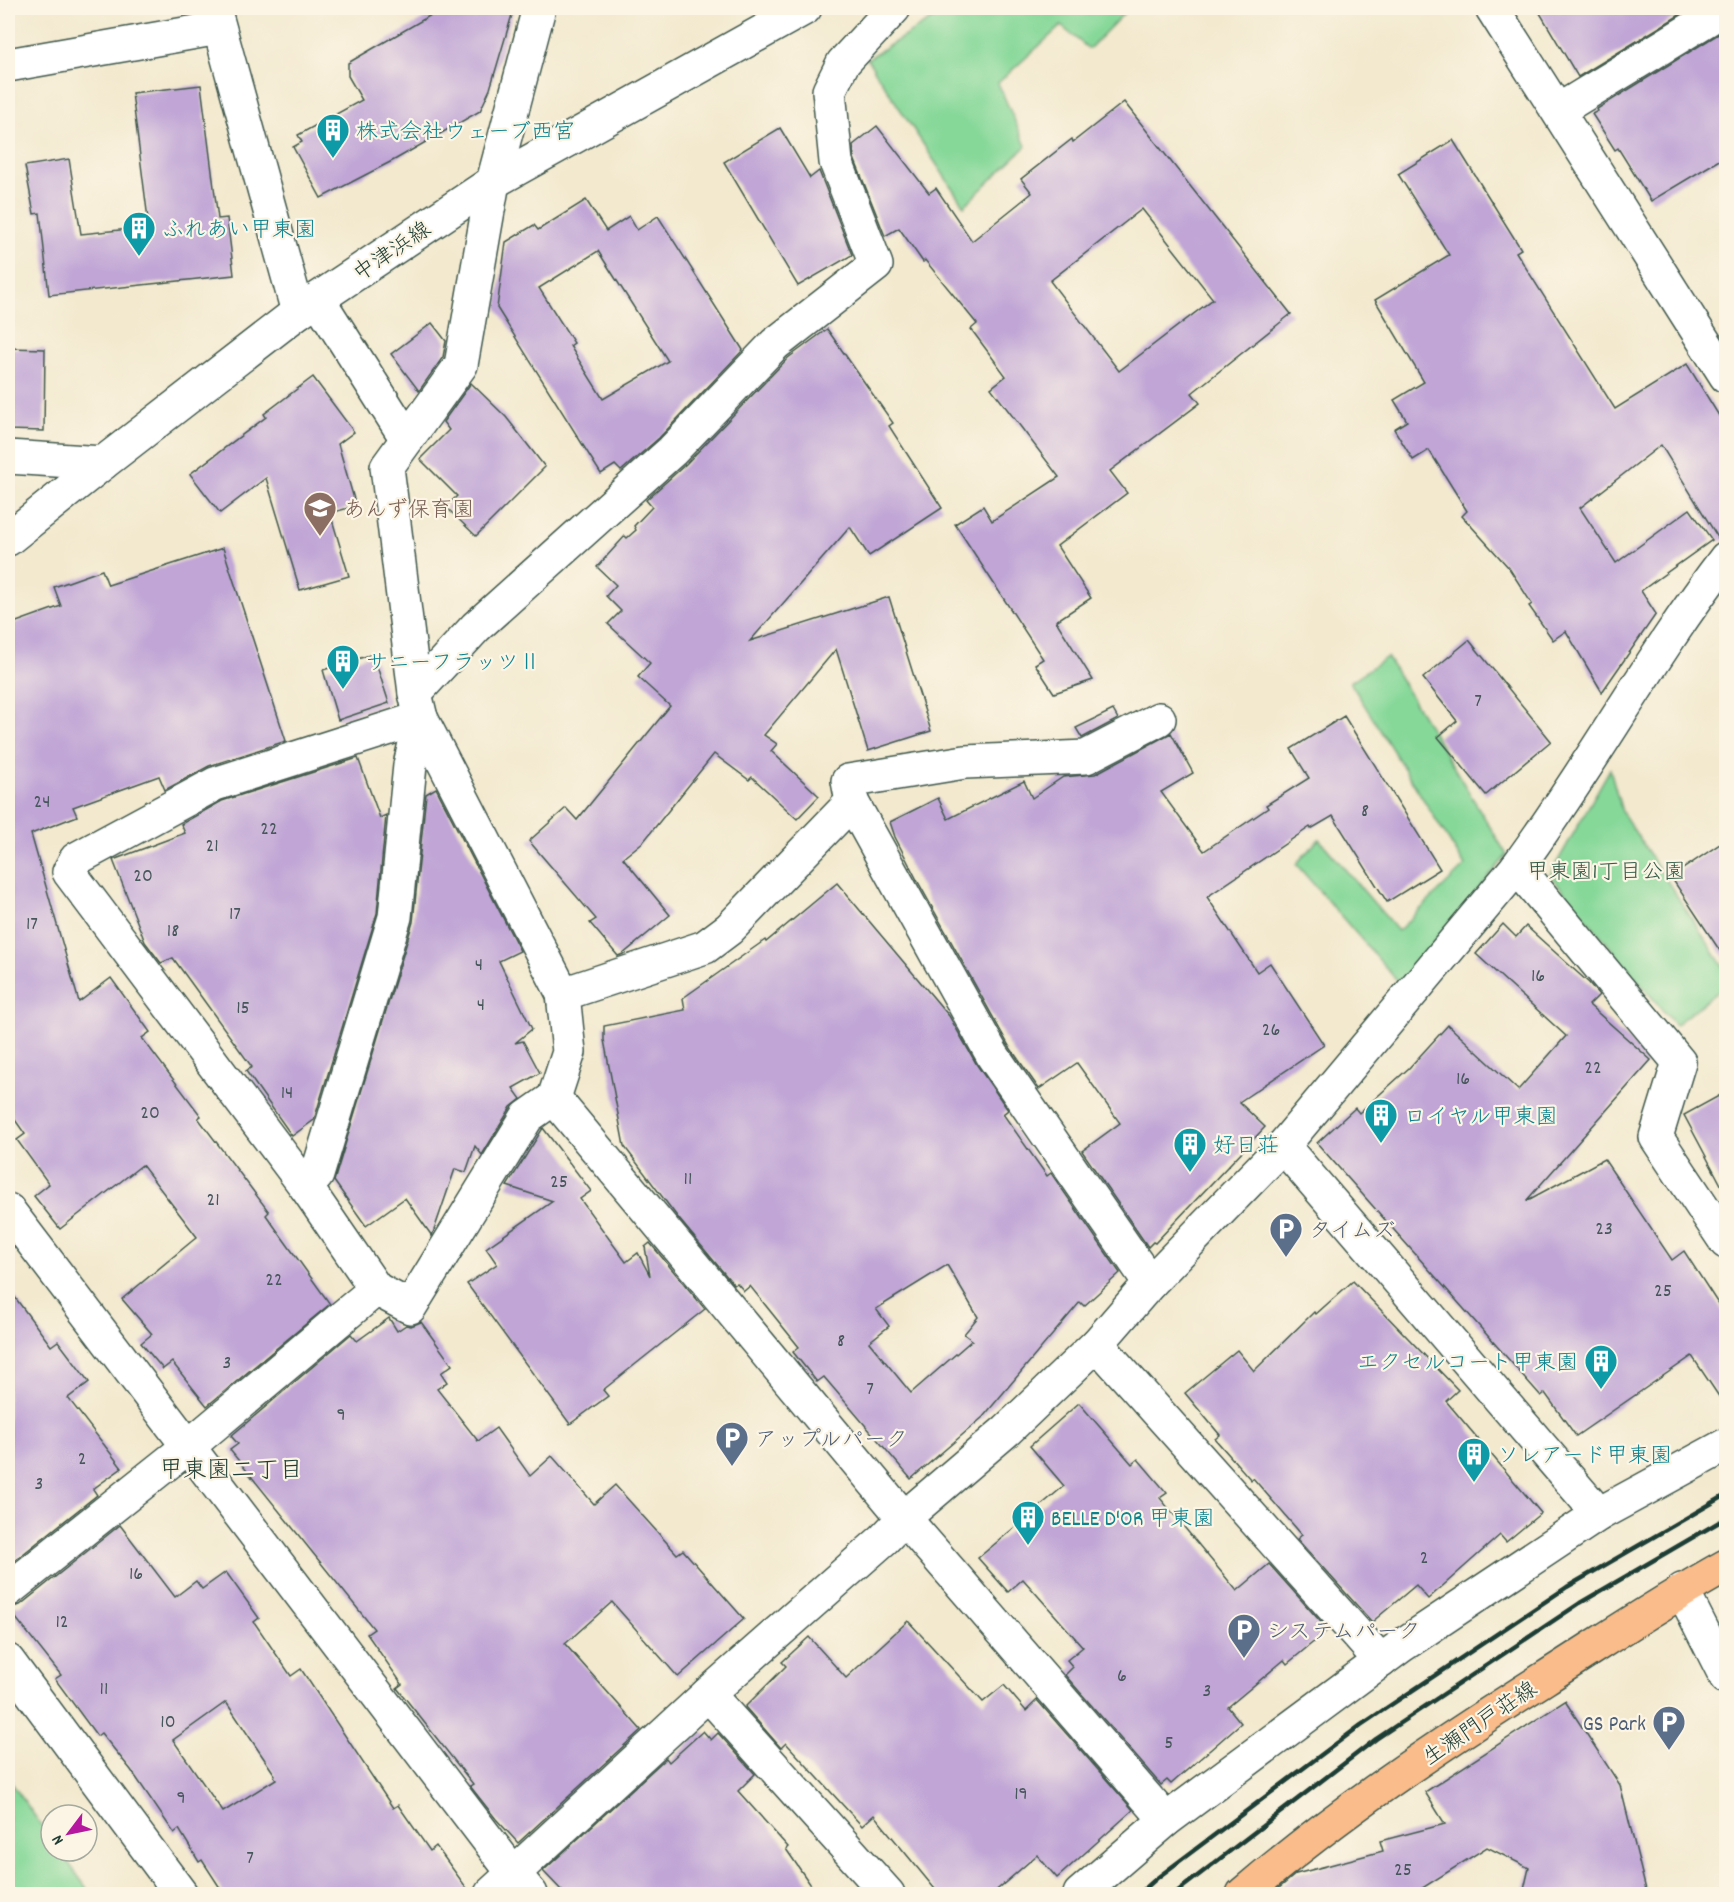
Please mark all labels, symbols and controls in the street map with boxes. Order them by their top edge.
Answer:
building icon: 株式会社ウェーブ西宮 [315,112,351,159]
place label: 株式会社ウェーブ西宮 [356,118,575,149]
building icon: ふれあい甲東園 [121,210,157,257]
street label: 中津浜線 [348,215,438,290]
place label: ふれあい甲東園 [162,216,316,247]
school or university icon: あんず保育園 [302,490,338,537]
place label: あんず保育園 [343,496,474,527]
building icon: サニーフラッツⅡ [325,643,361,690]
place label: サニーフラッツⅡ [366,649,541,680]
house number: 7 [1474,688,1482,716]
house number: 24 [33,789,51,817]
house number: 8 [1361,798,1369,826]
house number: 22 [260,816,278,844]
house number: 21 [205,833,219,861]
park label: 甲東園1丁目公園 [1527,858,1685,889]
house number: 20 [133,863,153,891]
house number: 17 [229,901,241,929]
house number: 17 [26,911,38,939]
house number: 18 [167,918,179,946]
house number: 4 [475,952,483,980]
house number: 16 [1531,963,1545,991]
house number: 4 [477,992,485,1020]
house number: 15 [236,995,250,1023]
house number: 26 [1262,1017,1280,1045]
house number: 22 [1584,1055,1602,1083]
house number: 16 [1456,1066,1470,1094]
house number: 14 [281,1080,293,1108]
building icon: ロイヤル甲東園 [1363,1097,1399,1144]
house number: 20 [140,1100,160,1128]
place label: ロイヤル甲東園 [1404,1103,1558,1134]
building icon: 好日荘 [1172,1126,1208,1173]
place label: 好日荘 [1213,1132,1279,1163]
house number: 11 [684,1166,692,1194]
house number: 25 [550,1169,568,1197]
house number: 21 [206,1187,220,1215]
parking icon: タイムズ [1268,1211,1304,1258]
house number: 23 [1595,1216,1613,1244]
place label: タイムズ [1309,1217,1395,1248]
house number: 22 [265,1267,283,1295]
house number: 25 [1654,1278,1672,1306]
house number: 8 [837,1328,845,1356]
building icon: エクセルコート甲東園 [1583,1343,1619,1390]
place label: エクセルコート甲東園 [1357,1349,1578,1380]
house number: 3 [223,1350,231,1378]
house number: 7 [866,1376,874,1404]
house number: 9 [336,1402,346,1430]
parking icon: アップルパーク [714,1420,750,1467]
place label: アップルパーク [755,1426,908,1457]
building icon: ソレアード甲東園 [1456,1436,1492,1483]
place label: ソレアード甲東園 [1497,1442,1672,1473]
house number: 2 [78,1446,86,1474]
district label: 甲東園二丁目 [159,1455,303,1489]
house number: 3 [35,1471,43,1499]
building icon: BELLE D'OR 甲東園 [1010,1499,1046,1546]
place label: BELLE D'OR 甲東園 [1051,1505,1215,1536]
house number: 2 [1420,1545,1428,1573]
house number: 16 [129,1561,143,1589]
house number: 12 [55,1609,69,1637]
parking icon: システムパーク [1226,1612,1262,1659]
place label: システムパーク [1267,1618,1421,1649]
house number: 6 [1117,1663,1127,1691]
street label: 生瀬門戸荘線 [1418,1675,1544,1775]
house number: 11 [100,1676,108,1704]
house number: 3 [1203,1678,1211,1706]
parking icon: GS Park [1651,1704,1687,1751]
house number: 10 [160,1709,176,1737]
place label: GS Park [1583,1710,1646,1741]
house number: 5 [1164,1730,1174,1758]
house number: 19 [1014,1781,1028,1809]
house number: 9 [176,1785,186,1813]
north arrow [39,1803,99,1863]
text: N [47,1830,70,1849]
house number: 7 [246,1845,254,1873]
house number: 25 [1394,1857,1412,1885]

